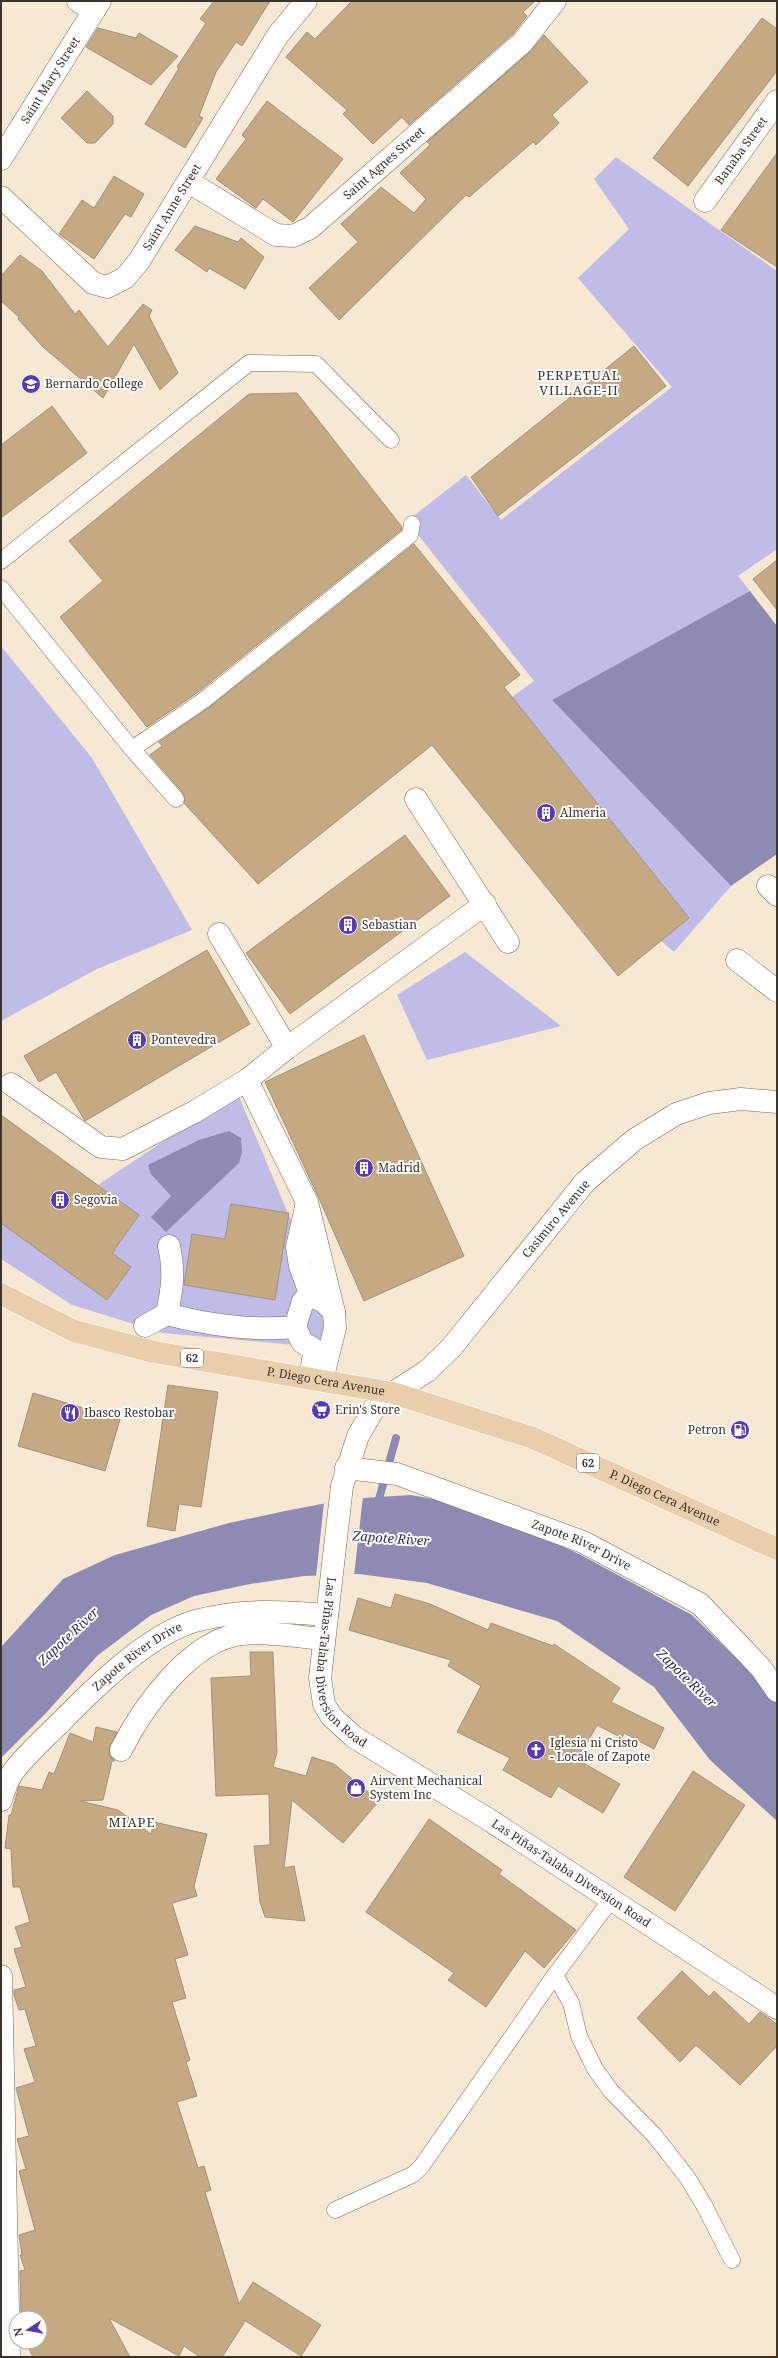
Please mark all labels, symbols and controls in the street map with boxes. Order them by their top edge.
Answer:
street label: Saint Mary Street [16,33,84,127]
street label: Banaba Street [711,113,771,188]
street label: Saint Agnes Street [339,123,428,203]
street label: Saint Anne Street [139,160,205,254]
district label: PERPETUAL VILLAGE-II [537,366,621,399]
school or university icon: Bernardo College [20,373,42,395]
place label: Bernardo College [45,375,144,392]
building icon: Almeria [535,802,557,824]
place label: Almeria [560,804,606,821]
building icon: Sebastian [337,914,359,936]
place label: Sebastian [362,916,417,933]
building icon: Pontevedra [126,1029,148,1051]
place label: Pontevedra [151,1031,217,1048]
building icon: Madrid [353,1157,375,1179]
place label: Madrid [378,1159,421,1176]
street label: Casimiro Avenue [518,1176,593,1261]
building icon: Segovia [49,1189,71,1211]
place label: Segovia [74,1191,118,1208]
road number: 62 [181,1349,203,1367]
street label: P. Diego Cera Avenue [266,1363,386,1399]
supermarket icon: Erin's Store [310,1399,332,1421]
place label: Erin's Store [335,1401,400,1418]
restaurant icon: Ibasco Restobar [59,1402,81,1424]
place label: Ibasco Restobar [84,1404,175,1421]
fuel station icon: Petron [729,1419,751,1441]
place label: Petron [688,1421,726,1438]
road number: 62 [577,1454,599,1472]
street label: P. Diego Cera Avenue [607,1465,723,1530]
street label: Zapote River Drive [529,1515,634,1574]
water label: Zapote River [351,1526,431,1550]
street label: Las Piñas-Talaba Diversion Road [312,1576,371,1751]
water label: Zapote River [33,1603,103,1670]
street label: Zapote River Drive [88,1618,185,1695]
water label: Zapote River [652,1644,722,1712]
place label: Iglesia ni Cristo - Locale of Zapote [550,1734,650,1765]
church icon: Iglesia ni Cristo - Locale of Zapote [525,1739,547,1761]
place label: Airvent Mechanical System Inc [370,1772,483,1803]
shop icon: Airvent Mechanical System Inc [345,1777,367,1799]
district label: MIAPE [108,1813,156,1831]
street label: Las Piñas-Talaba Diversion Road [489,1815,655,1932]
north arrow [8,2310,48,2350]
text: N [9,2326,26,2338]

